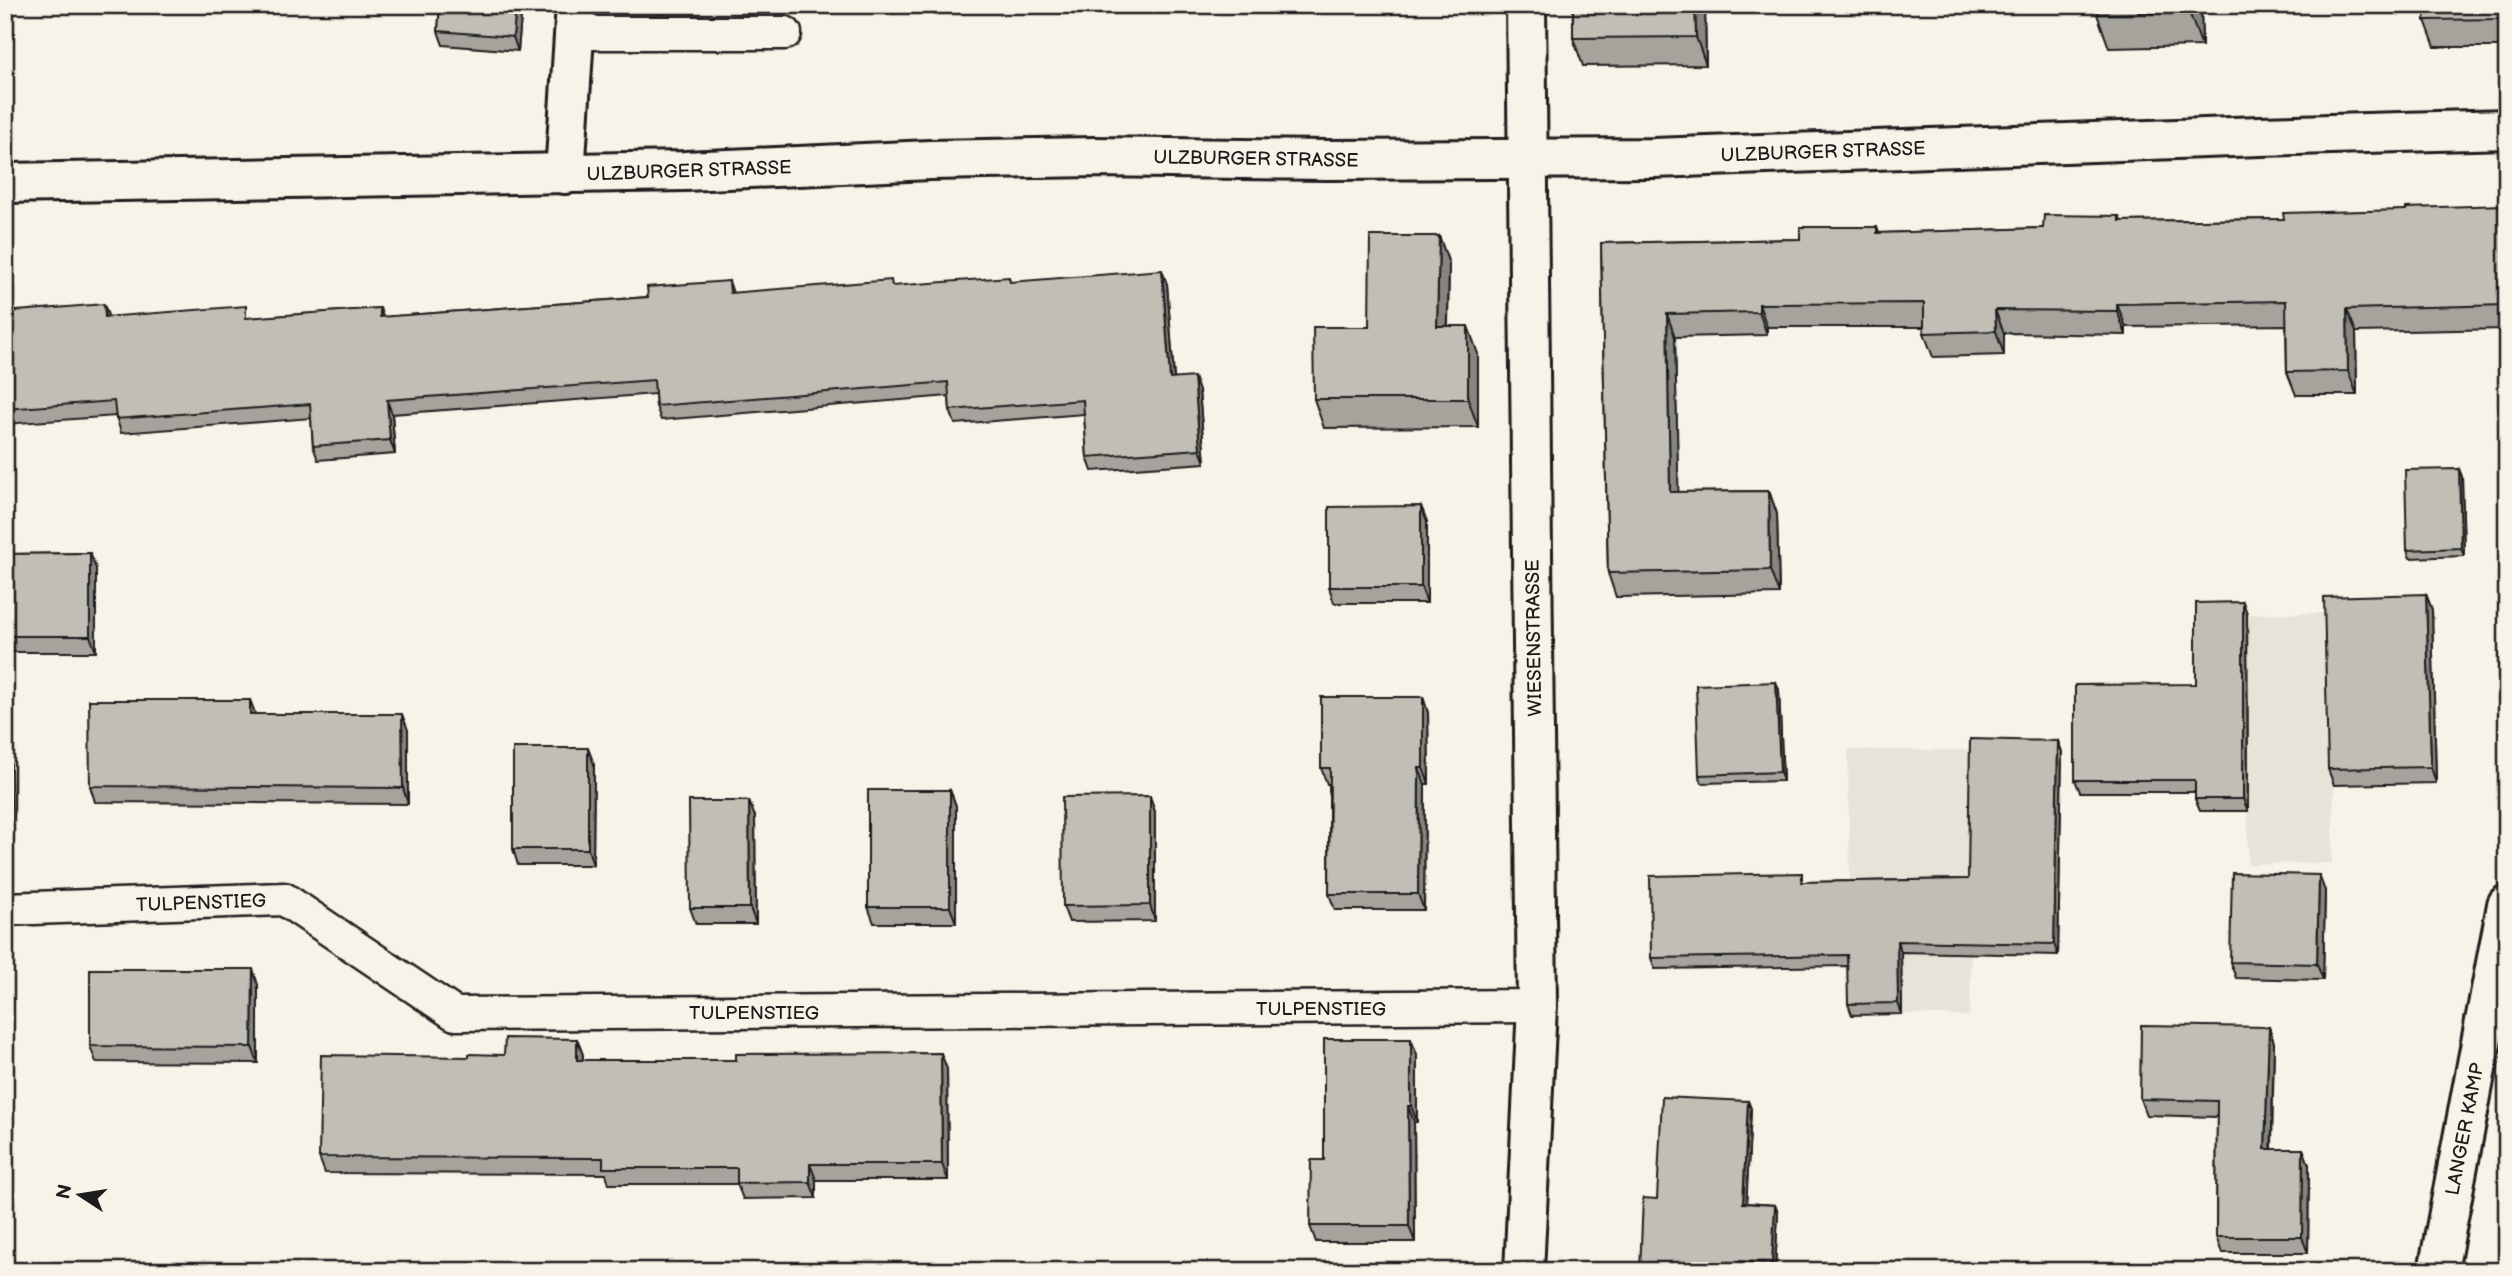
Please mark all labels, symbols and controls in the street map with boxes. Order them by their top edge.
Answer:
street label: ULZBURGER STRASSE [1720,137,1926,168]
street label: ULZBURGER STRASSE [1153,146,1359,173]
street label: ULZBURGER STRASSE [586,156,792,187]
street label: WIESENSTRASSE [1522,559,1547,717]
street label: TULPENSTIEG [136,890,266,917]
street label: TULPENSTIEG [1256,998,1386,1021]
street label: TULPENSTIEG [689,1002,819,1025]
street label: LANGER KAMP [2441,1061,2490,1197]
north arrow [46,1160,116,1230]
text: N [52,1182,78,1201]

